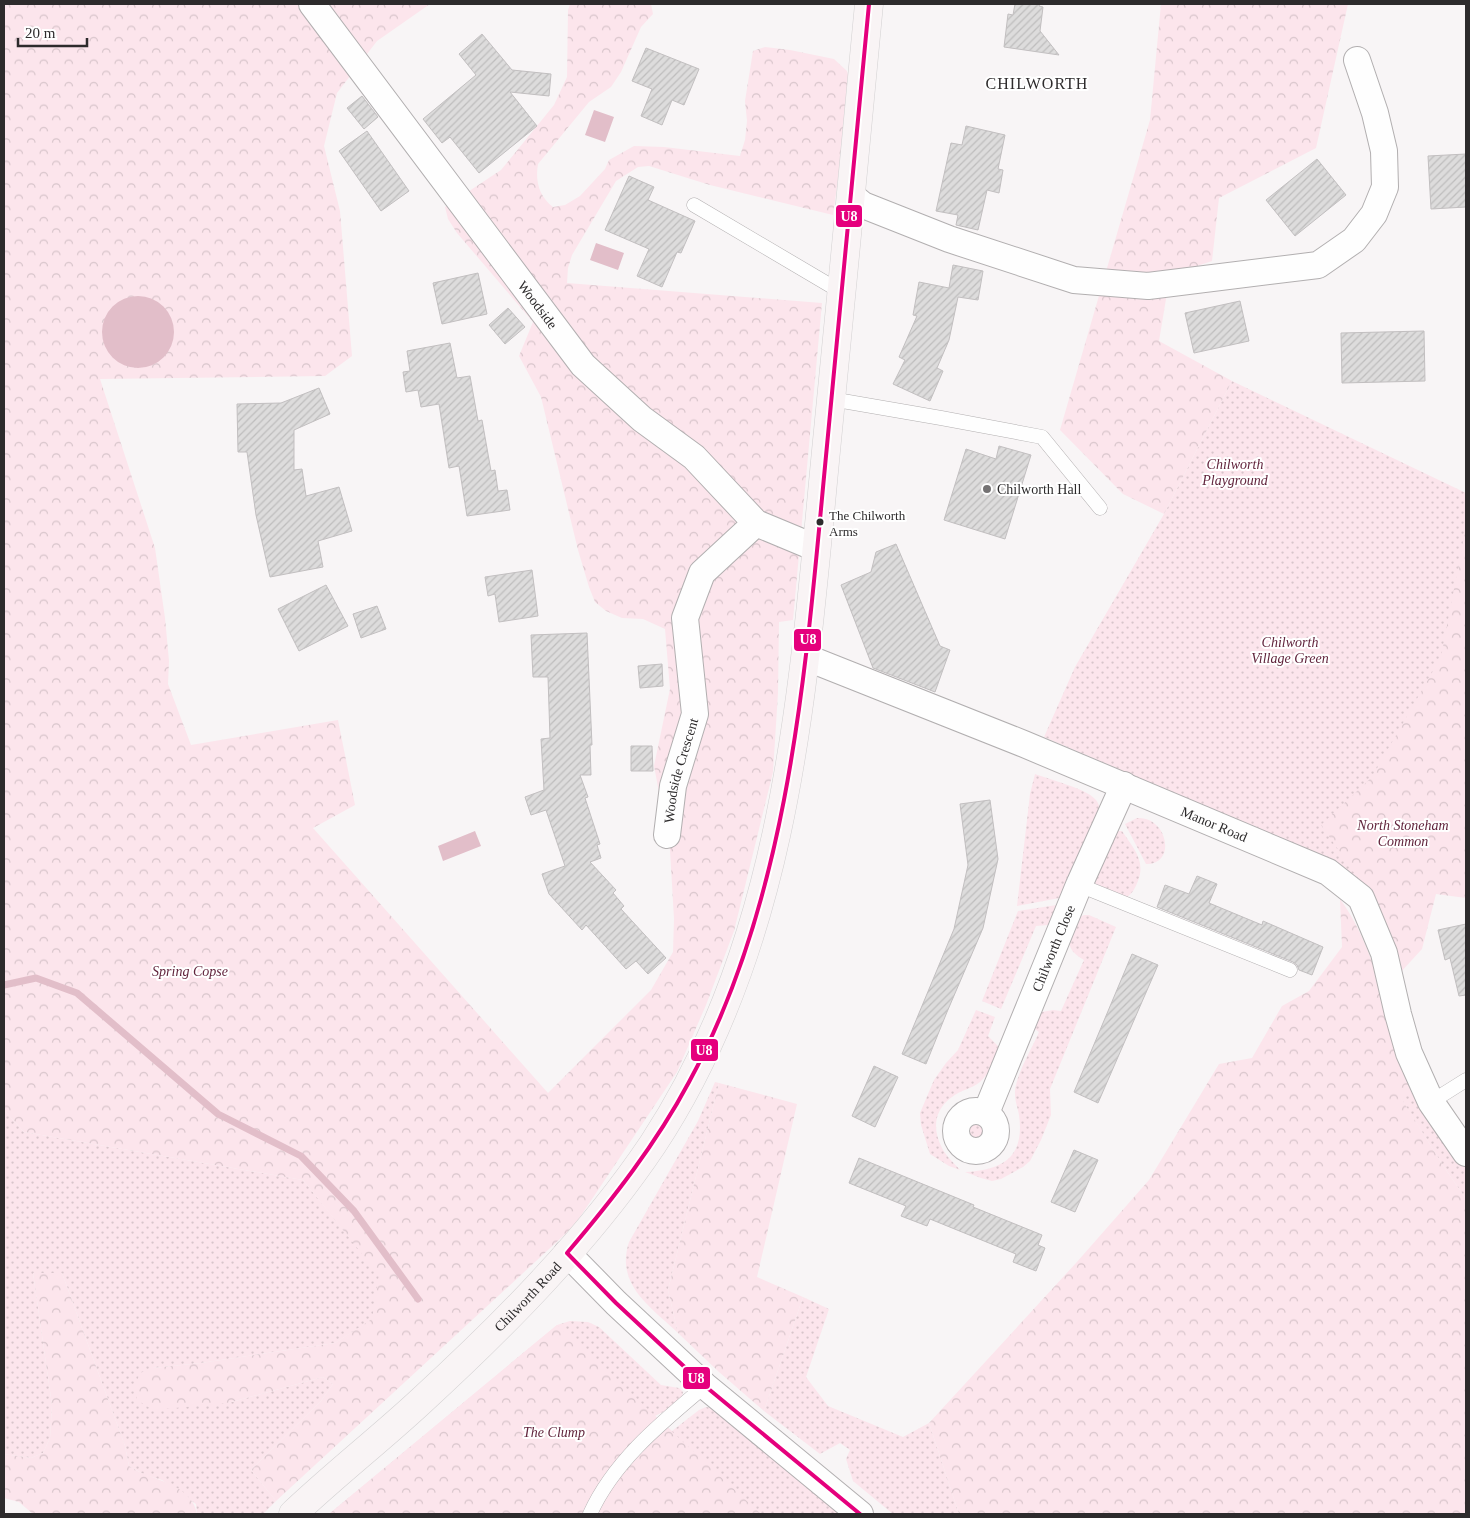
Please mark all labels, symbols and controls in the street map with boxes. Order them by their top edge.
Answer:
scale bar [18,15,86,47]
text: 20 m [25,25,56,41]
district label: CHILWORTH [986,75,1088,92]
line badge: U8 [835,204,863,228]
text: U8 [840,209,858,224]
street label: Woodside [515,278,560,332]
park label: Chilworth Playground [1201,457,1269,488]
place label: Chilworth Hall [997,482,1081,497]
marker: Chilworth Hall [981,483,993,495]
place label: The Chilworth Arms [829,508,906,539]
marker: The Chilworth Arms [815,517,825,527]
line badge: U8 [793,628,822,652]
text: U8 [799,632,817,647]
park label: Chilworth Village Green [1251,635,1329,666]
street label: Woodside Crescent [661,716,701,824]
street label: Manor Road [1179,804,1249,845]
park label: North Stoneham Common [1356,818,1449,849]
street label: Chilworth Close [1029,903,1078,994]
park label: Spring Copse [152,964,228,979]
line badge: U8 [690,1038,719,1062]
text: U8 [695,1043,713,1058]
street label: Chilworth Road [492,1259,564,1335]
line badge: U8 [682,1366,711,1390]
text: U8 [687,1371,705,1386]
park label: The Clump [523,1425,585,1440]

